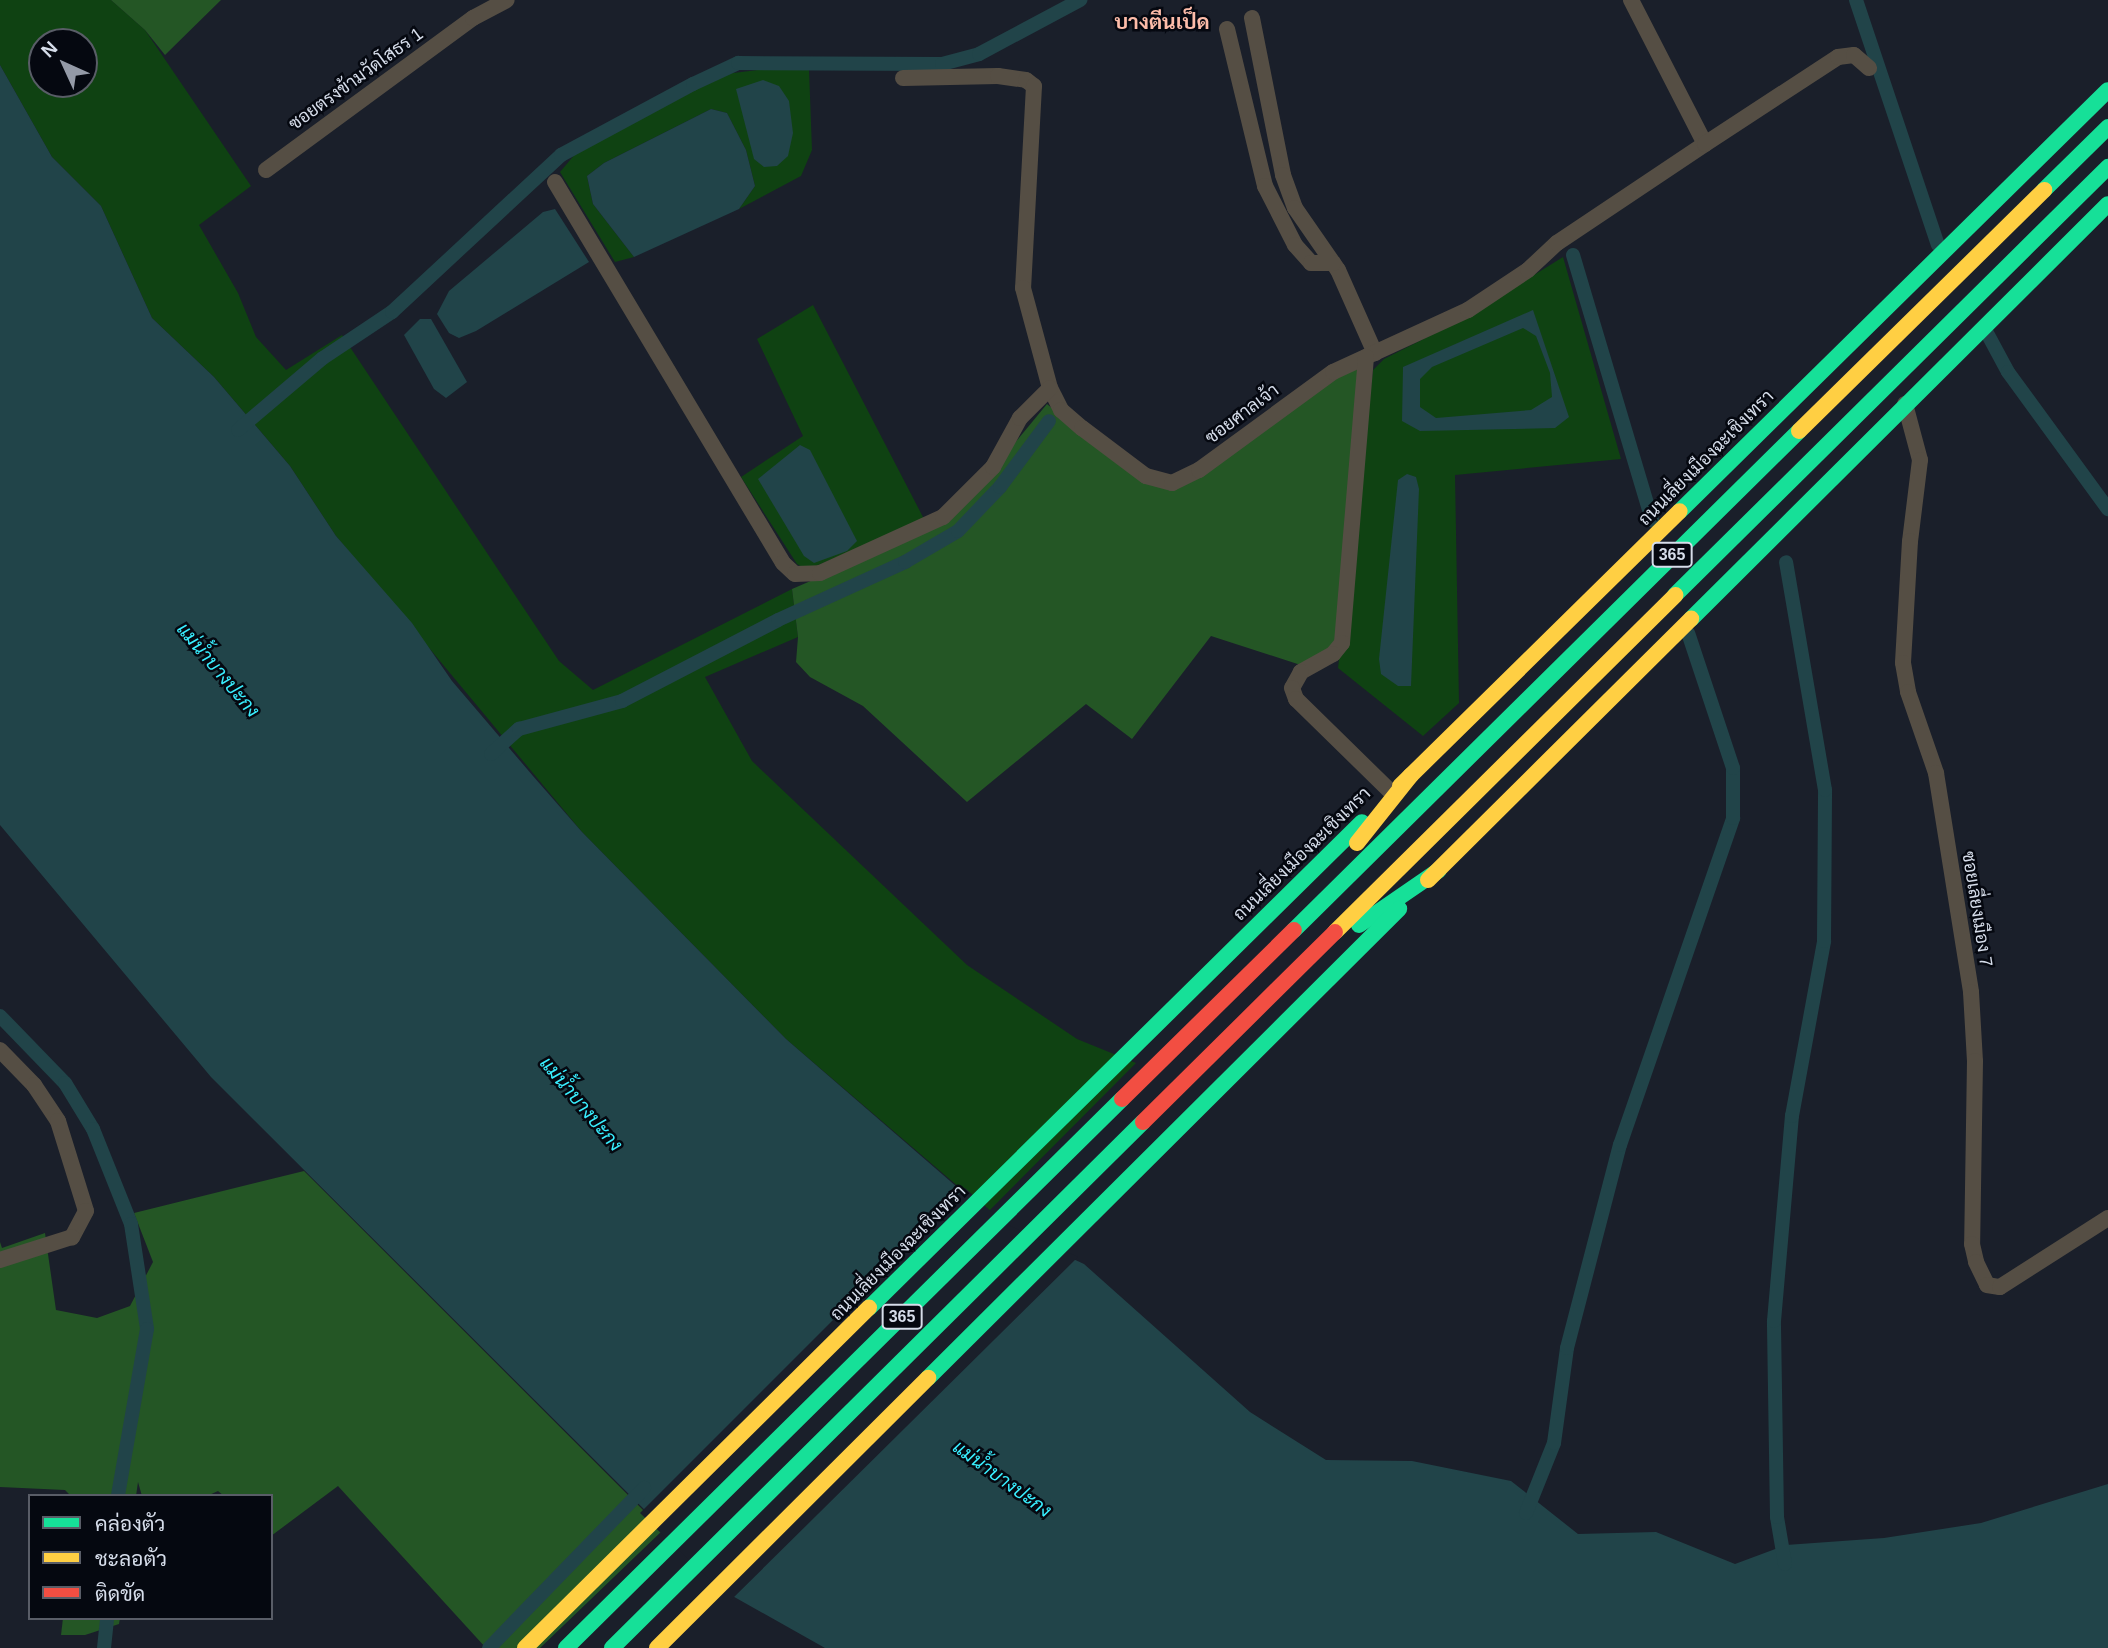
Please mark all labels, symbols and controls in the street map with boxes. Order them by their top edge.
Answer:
district label: บางตีนเป็ด [1114,9,1210,35]
street label: ซอยตรงข้ามวัดโสธร 1 [285,23,427,135]
north arrow [28,28,98,98]
text: N [37,37,61,61]
street label: ซอยศาลเจ้า [1201,379,1283,449]
street label: ถนนเลี่ยงเมืองฉะเชิงเทรา [1634,386,1778,530]
road number: 365 [1651,542,1693,568]
water label: แม่น้ำบางปะกง [172,618,264,722]
street label: ถนนเลี่ยงเมืองฉะเชิงเทรา [1229,783,1375,925]
street label: ซอยเลี่ยงเมือง 7 [1957,850,1997,968]
water label: แม่น้ำบางปะกง [535,1052,627,1156]
street label: ถนนเลี่ยงเมืองฉะเชิงเทรา [826,1181,970,1325]
road number: 365 [881,1304,923,1330]
water label: แม่น้ำบางปะกง [948,1436,1056,1522]
legend [28,1494,273,1620]
text: คล่องตัว [95,1512,165,1535]
text: ชะลอตัว [95,1547,167,1570]
text: ติดขัด [95,1582,145,1605]

